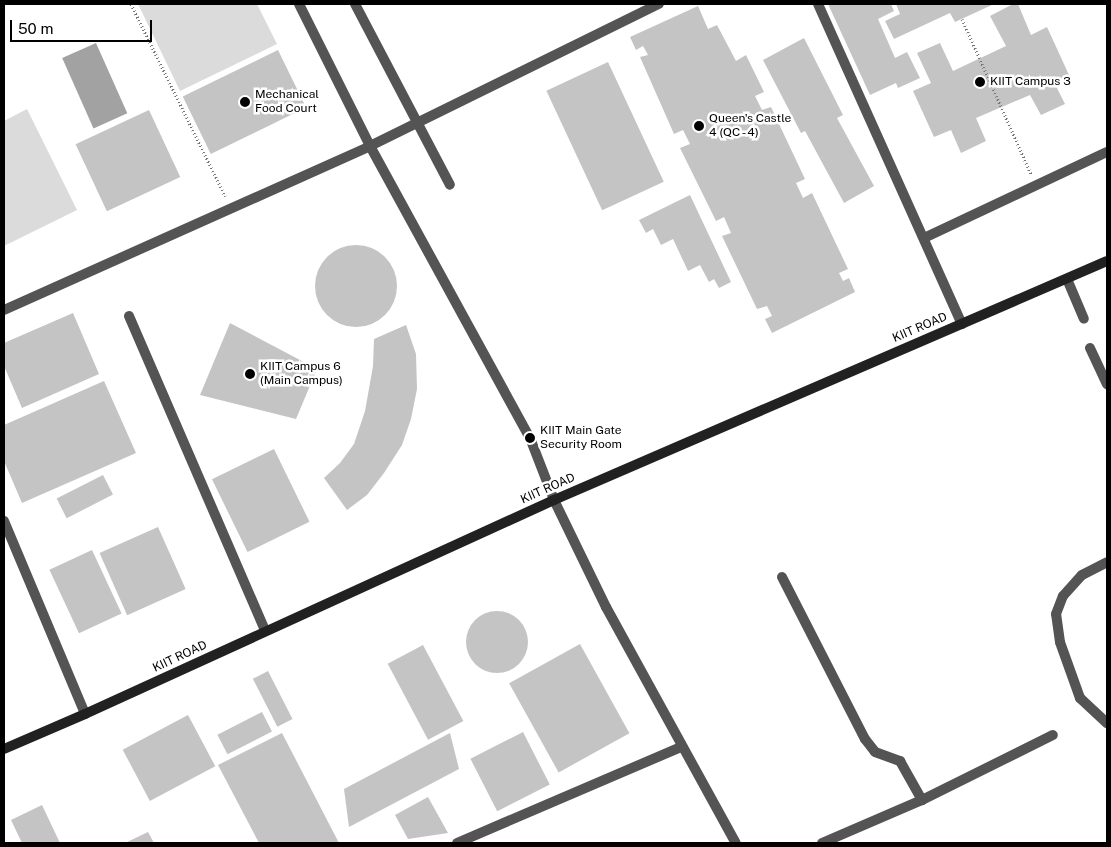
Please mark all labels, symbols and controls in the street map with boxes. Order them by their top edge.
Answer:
scale bar [12,10,155,42]
text: 50 m [18,20,53,37]
place label: KIIT Campus 3 [990,75,1071,89]
marker: KIIT Campus 3 [974,76,986,88]
place label: Mechanical Food Court [255,88,319,116]
marker: Mechanical Food Court [239,96,251,108]
place label: Queen's Castle 4 (QC - 4) [709,112,791,140]
marker: Queen's Castle 4 (QC - 4) [693,120,705,132]
street label: KIIT ROAD [890,310,950,346]
place label: KIIT Campus 6 (Main Campus) [260,360,343,388]
marker: KIIT Campus 6 (Main Campus) [244,368,256,380]
place label: KIIT Main Gate Security Room [540,424,622,452]
marker: KIIT Main Gate Security Room [524,432,536,444]
street label: KIIT ROAD [518,471,578,507]
street label: KIIT ROAD [151,638,209,676]

